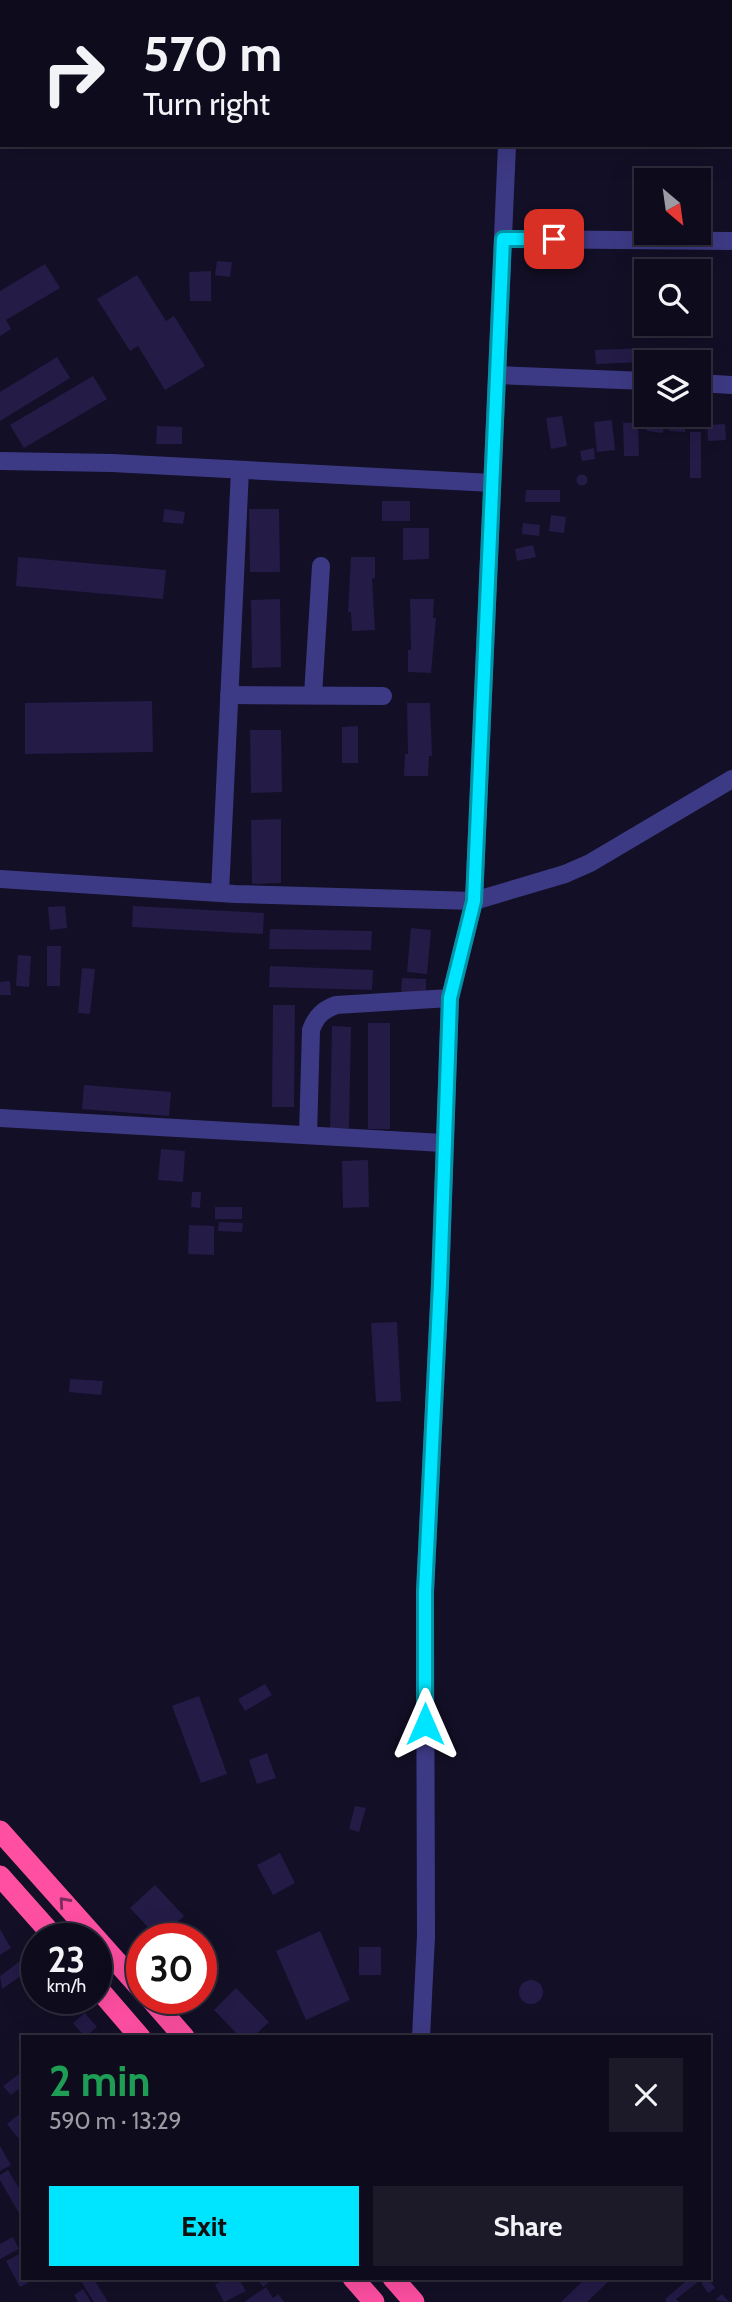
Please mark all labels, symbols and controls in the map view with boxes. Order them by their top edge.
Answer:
text: 570 m [143,24,282,83]
icon: right [28,28,119,119]
text: Turn right [143,84,270,123]
north arrow [634,168,710,245]
map controls [634,168,711,427]
pin [524,209,584,269]
icon: arrive [535,220,573,258]
button: search [634,259,711,336]
button: layers [634,350,711,427]
position arrow [388,1687,462,1761]
one-way arrow [60,1897,72,1910]
speed limit sign: 30 [126,1923,217,2014]
text: 23 [48,1938,85,1981]
text: km/h [47,1975,86,1997]
text: 2 min [49,2055,150,2107]
button: close [609,2058,683,2132]
text: 590 m · 13:29 [49,2107,182,2135]
button: Exit [49,2186,359,2266]
button: Share [373,2186,683,2266]

